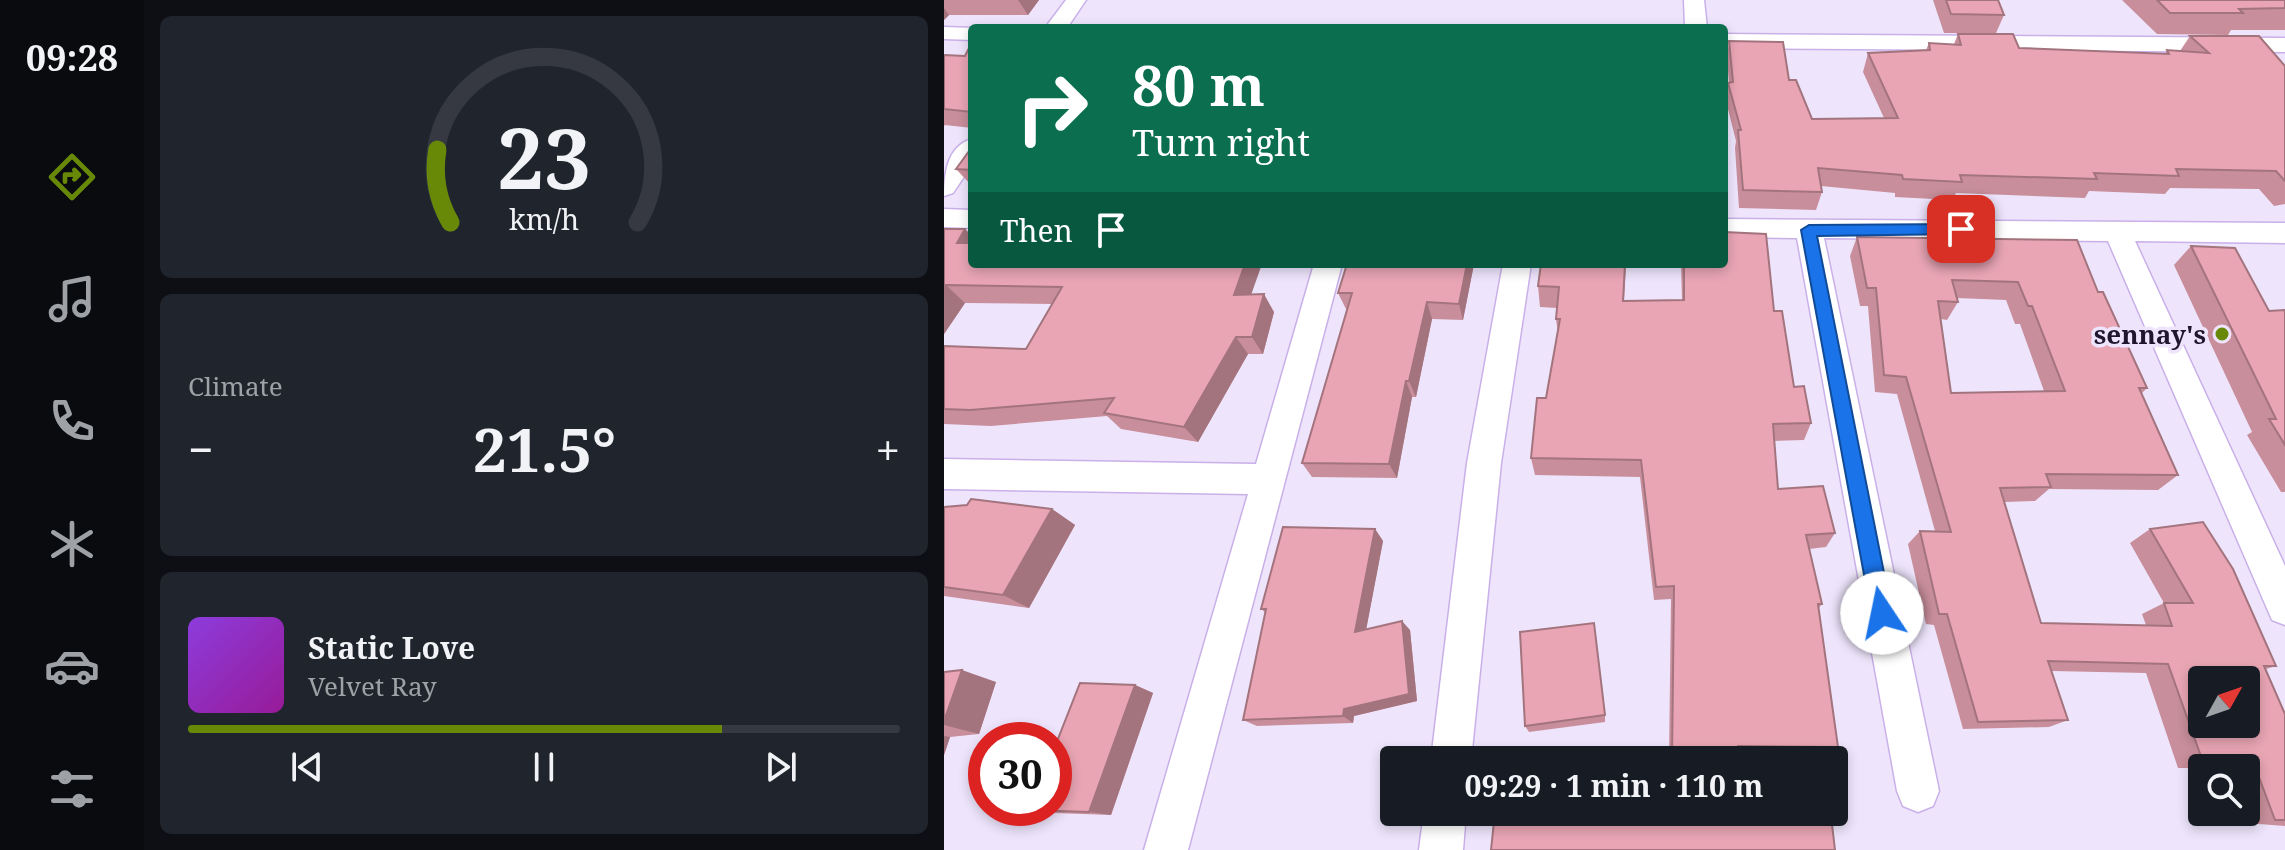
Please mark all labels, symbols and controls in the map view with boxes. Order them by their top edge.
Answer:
text: 09:28 [26,33,118,82]
text: 80 m [1132,46,1265,122]
icon: right [1000,56,1104,160]
text: 23 [497,100,591,213]
text: Turn right [1132,118,1310,167]
icon: directions [44,149,100,205]
pin [1927,195,1995,263]
text: km/h [509,199,579,238]
icon: arrive [1939,207,1983,251]
icon: arrive [1089,208,1133,252]
text: Then [1000,210,1073,251]
icon: music [44,271,100,327]
place label: sennay's [2094,316,2206,352]
marker: sennay's [2213,325,2231,343]
text: Climate [188,368,283,404]
icon: phone [44,393,100,449]
text: 21.5° [473,408,616,490]
text: − [188,419,213,479]
text: + [875,419,900,479]
icon: climate [44,516,100,572]
position arrow [1840,571,1924,655]
text: Static Love [308,627,475,668]
icon: car [44,638,100,694]
north arrow [2188,666,2260,738]
map controls [2188,666,2260,826]
text: Velvet Ray [308,668,437,704]
speed limit sign: 30 [968,722,1072,826]
icon: previous [285,745,329,789]
icon: pause [522,745,566,789]
icon: next [759,745,803,789]
button: search [2188,754,2260,826]
icon: filters [44,761,100,817]
text: 09:29 · 1 min · 110 m [1465,765,1763,806]

